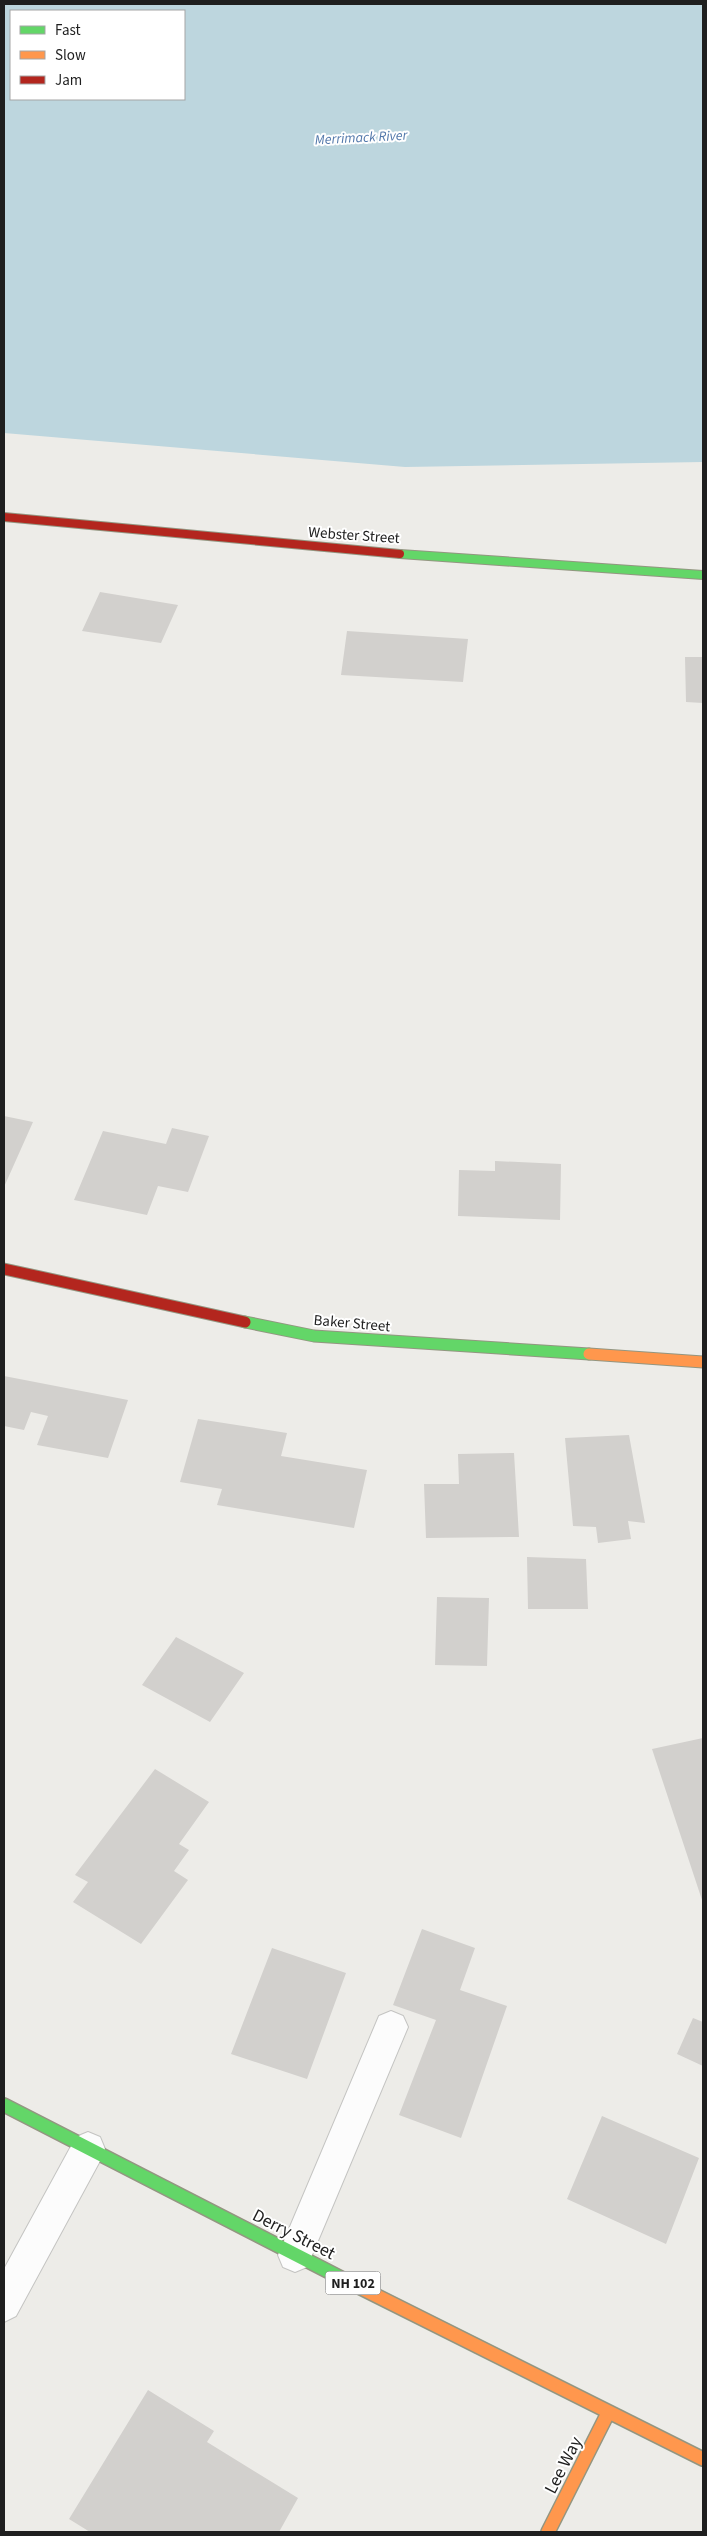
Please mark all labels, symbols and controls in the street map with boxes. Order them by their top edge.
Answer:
legend [10,10,185,100]
text: Fast [55,20,81,41]
text: Slow [55,45,86,66]
text: Jam [55,70,82,91]
water label: Merrimack River [314,126,409,150]
street label: Webster Street [308,522,400,549]
street label: Baker Street [313,1310,391,1337]
street label: Derry Street [248,2203,340,2266]
road number: NH 102 [326,2272,380,2294]
street label: Lee Way [538,2432,589,2498]

